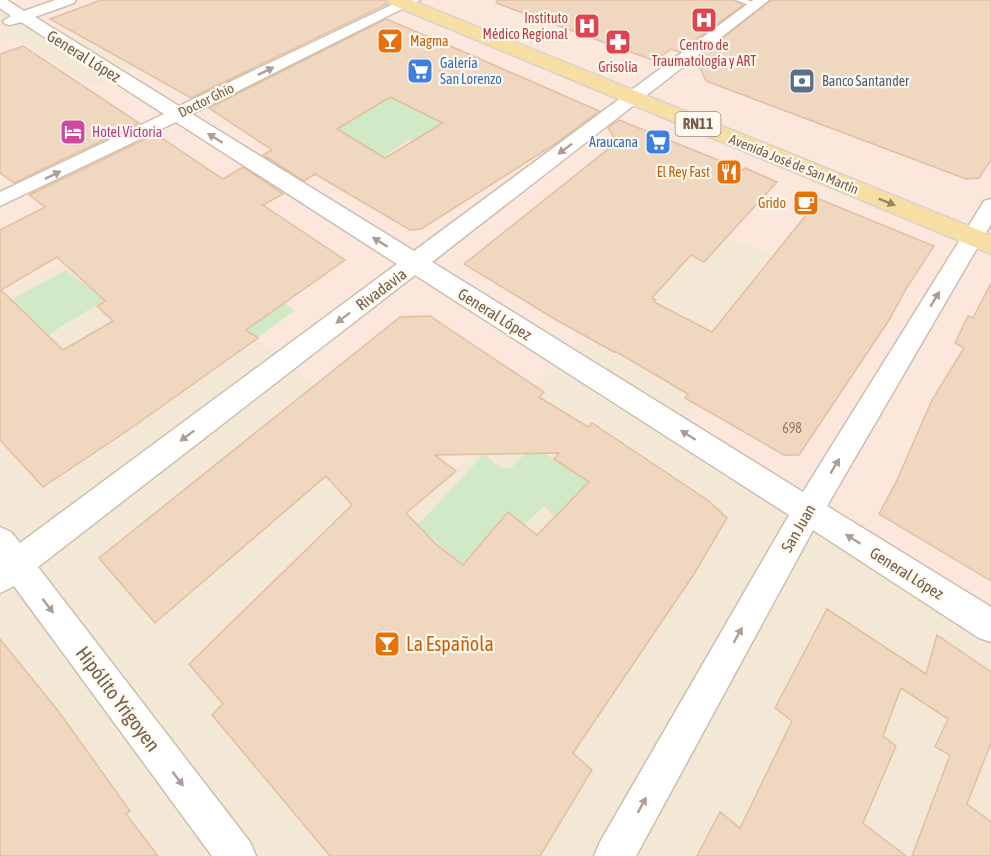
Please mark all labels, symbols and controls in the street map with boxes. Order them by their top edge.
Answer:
hospital icon: Centro de Traumatología y ART [689,5,719,35]
place label: Instituto Médico Regional [483,10,568,42]
hospital icon: Instituto Médico Regional [572,11,602,41]
street label: General López [43,26,124,87]
bar icon: Magma [375,26,405,56]
pharmacy icon: Grisolía [603,27,633,57]
place label: Magma [410,33,449,49]
place label: Centro de Traumatología y ART [652,37,757,69]
place label: Galería San Lorenzo [440,55,502,87]
supermarket icon: Galería San Lorenzo [405,56,435,86]
place label: Grisolía [598,59,638,75]
bank icon: Banco Santander [787,66,817,96]
one-way arrow [257,67,274,76]
place label: Banco Santander [822,73,910,89]
street label: Doctor Ghío [175,80,237,120]
road number: RN11 [676,112,720,136]
hotel icon: Hotel Victoria [58,117,88,147]
place label: Hotel Victoria [92,124,162,140]
supermarket icon: Araucana [643,127,673,157]
street label: Avenida José de San Martín [727,131,861,197]
one-way arrow [207,133,223,144]
place label: Araucana [589,134,638,150]
one-way arrow [557,143,573,156]
restaurant icon: El Rey Fast [714,157,744,187]
place label: El Rey Fast [657,164,710,180]
one-way arrow [44,170,61,179]
cafe icon: Grido [791,188,821,218]
place label: Grido [758,195,786,211]
one-way arrow [878,197,896,207]
one-way arrow [372,236,388,247]
street label: Rivadavia [352,264,410,314]
street label: General López [454,284,535,345]
one-way arrow [930,291,941,307]
one-way arrow [335,311,350,323]
house number: 698 [782,420,802,436]
one-way arrow [179,429,195,442]
one-way arrow [680,429,696,441]
one-way arrow [829,458,840,474]
street label: San Juan [777,501,819,555]
one-way arrow [845,533,861,544]
street label: General López [866,543,947,604]
one-way arrow [41,599,53,614]
one-way arrow [732,627,743,643]
bar icon: La Española [372,629,402,659]
place label: La Española [406,632,494,655]
street label: Hipólito Yrigoyen [71,642,165,756]
one-way arrow [171,771,183,786]
one-way arrow [637,796,647,813]

